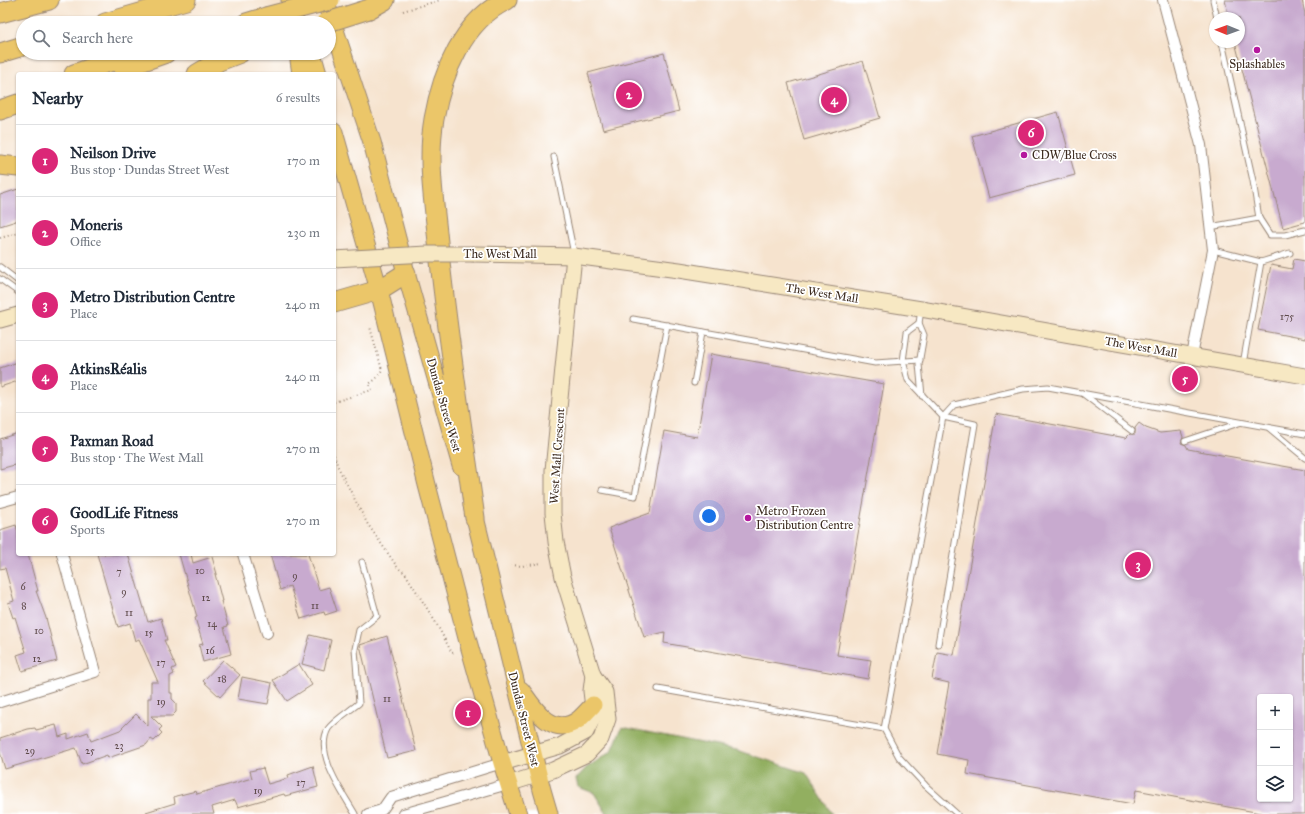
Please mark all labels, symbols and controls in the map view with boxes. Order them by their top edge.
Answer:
north arrow [1209,12,1245,48]
search box [16,16,336,60]
icon: search [30,27,52,49]
text: Search here [62,29,133,47]
marker: Splashables [1252,45,1262,55]
place label: Splashables [1229,57,1285,71]
pin: 2 [616,80,642,110]
pin: 4 [821,85,847,115]
text: Nearby [32,88,83,109]
text: 6 results [276,90,320,106]
pin: 6 [1018,118,1044,148]
text: Neilson Drive [70,144,156,162]
place label: CDW/Blue Cross [1032,148,1117,162]
marker: CDW/Blue Cross [1019,150,1029,160]
text: 1 [42,153,48,169]
text: 170 m [287,153,320,169]
text: Bus stop · Dundas Street West [70,162,229,178]
text: Moneris [70,216,123,234]
text: 2 [42,225,48,241]
text: 230 m [287,225,320,241]
text: Office [70,234,101,250]
street label: The West Mall [463,247,537,261]
street label: The West Mall [785,280,860,306]
text: Metro Distribution Centre [70,288,235,306]
text: 3 [42,297,48,313]
text: 240 m [285,297,320,313]
text: Place [70,306,97,322]
house number: 175 [1280,311,1294,323]
street label: The West Mall [1104,334,1179,360]
street label: Dundas Street West [424,356,464,454]
text: AtkinsRéalis [70,360,147,378]
pin: 5 [1172,364,1198,394]
text: 4 [41,369,49,385]
text: 240 m [285,369,320,385]
text: Place [70,378,97,394]
street label: West Mall Crescent [547,407,567,505]
text: Paxman Road [70,432,154,450]
text: 5 [42,441,48,457]
text: 270 m [286,441,320,457]
text: Bus stop · The West Mall [70,450,204,466]
text: GoodLife Fitness [70,504,178,522]
place label: Metro Frozen Distribution Centre [756,504,853,532]
your location [699,506,719,526]
text: 6 [42,513,48,529]
text: 270 m [286,513,320,529]
marker: Metro Frozen Distribution Centre [743,513,753,523]
text: Sports [70,522,105,538]
pin: 3 [1125,550,1151,580]
house number: 10 [195,565,205,577]
house number: 7 [116,566,122,578]
house number: 9 [292,570,298,582]
house number: 6 [20,581,26,593]
house number: 9 [121,586,127,598]
house number: 12 [202,592,211,604]
house number: 8 [21,600,27,612]
house number: 11 [311,600,319,612]
house number: 11 [125,607,133,619]
house number: 14 [207,618,217,630]
house number: 10 [34,625,44,637]
house number: 15 [145,627,154,639]
house number: 16 [205,645,215,657]
house number: 12 [33,653,42,665]
house number: 17 [156,657,166,669]
street label: Dundas Street West [505,670,543,769]
house number: 18 [217,673,227,685]
house number: 11 [383,693,391,705]
map controls [1257,694,1293,802]
button: + [1257,694,1293,730]
house number: 19 [156,696,166,708]
pin: 1 [455,698,481,728]
button: − [1257,730,1293,766]
house number: 23 [115,740,123,752]
house number: 29 [25,745,35,757]
house number: 25 [85,745,95,757]
button: layers [1257,766,1293,802]
house number: 17 [296,777,306,789]
house number: 19 [253,785,263,797]

